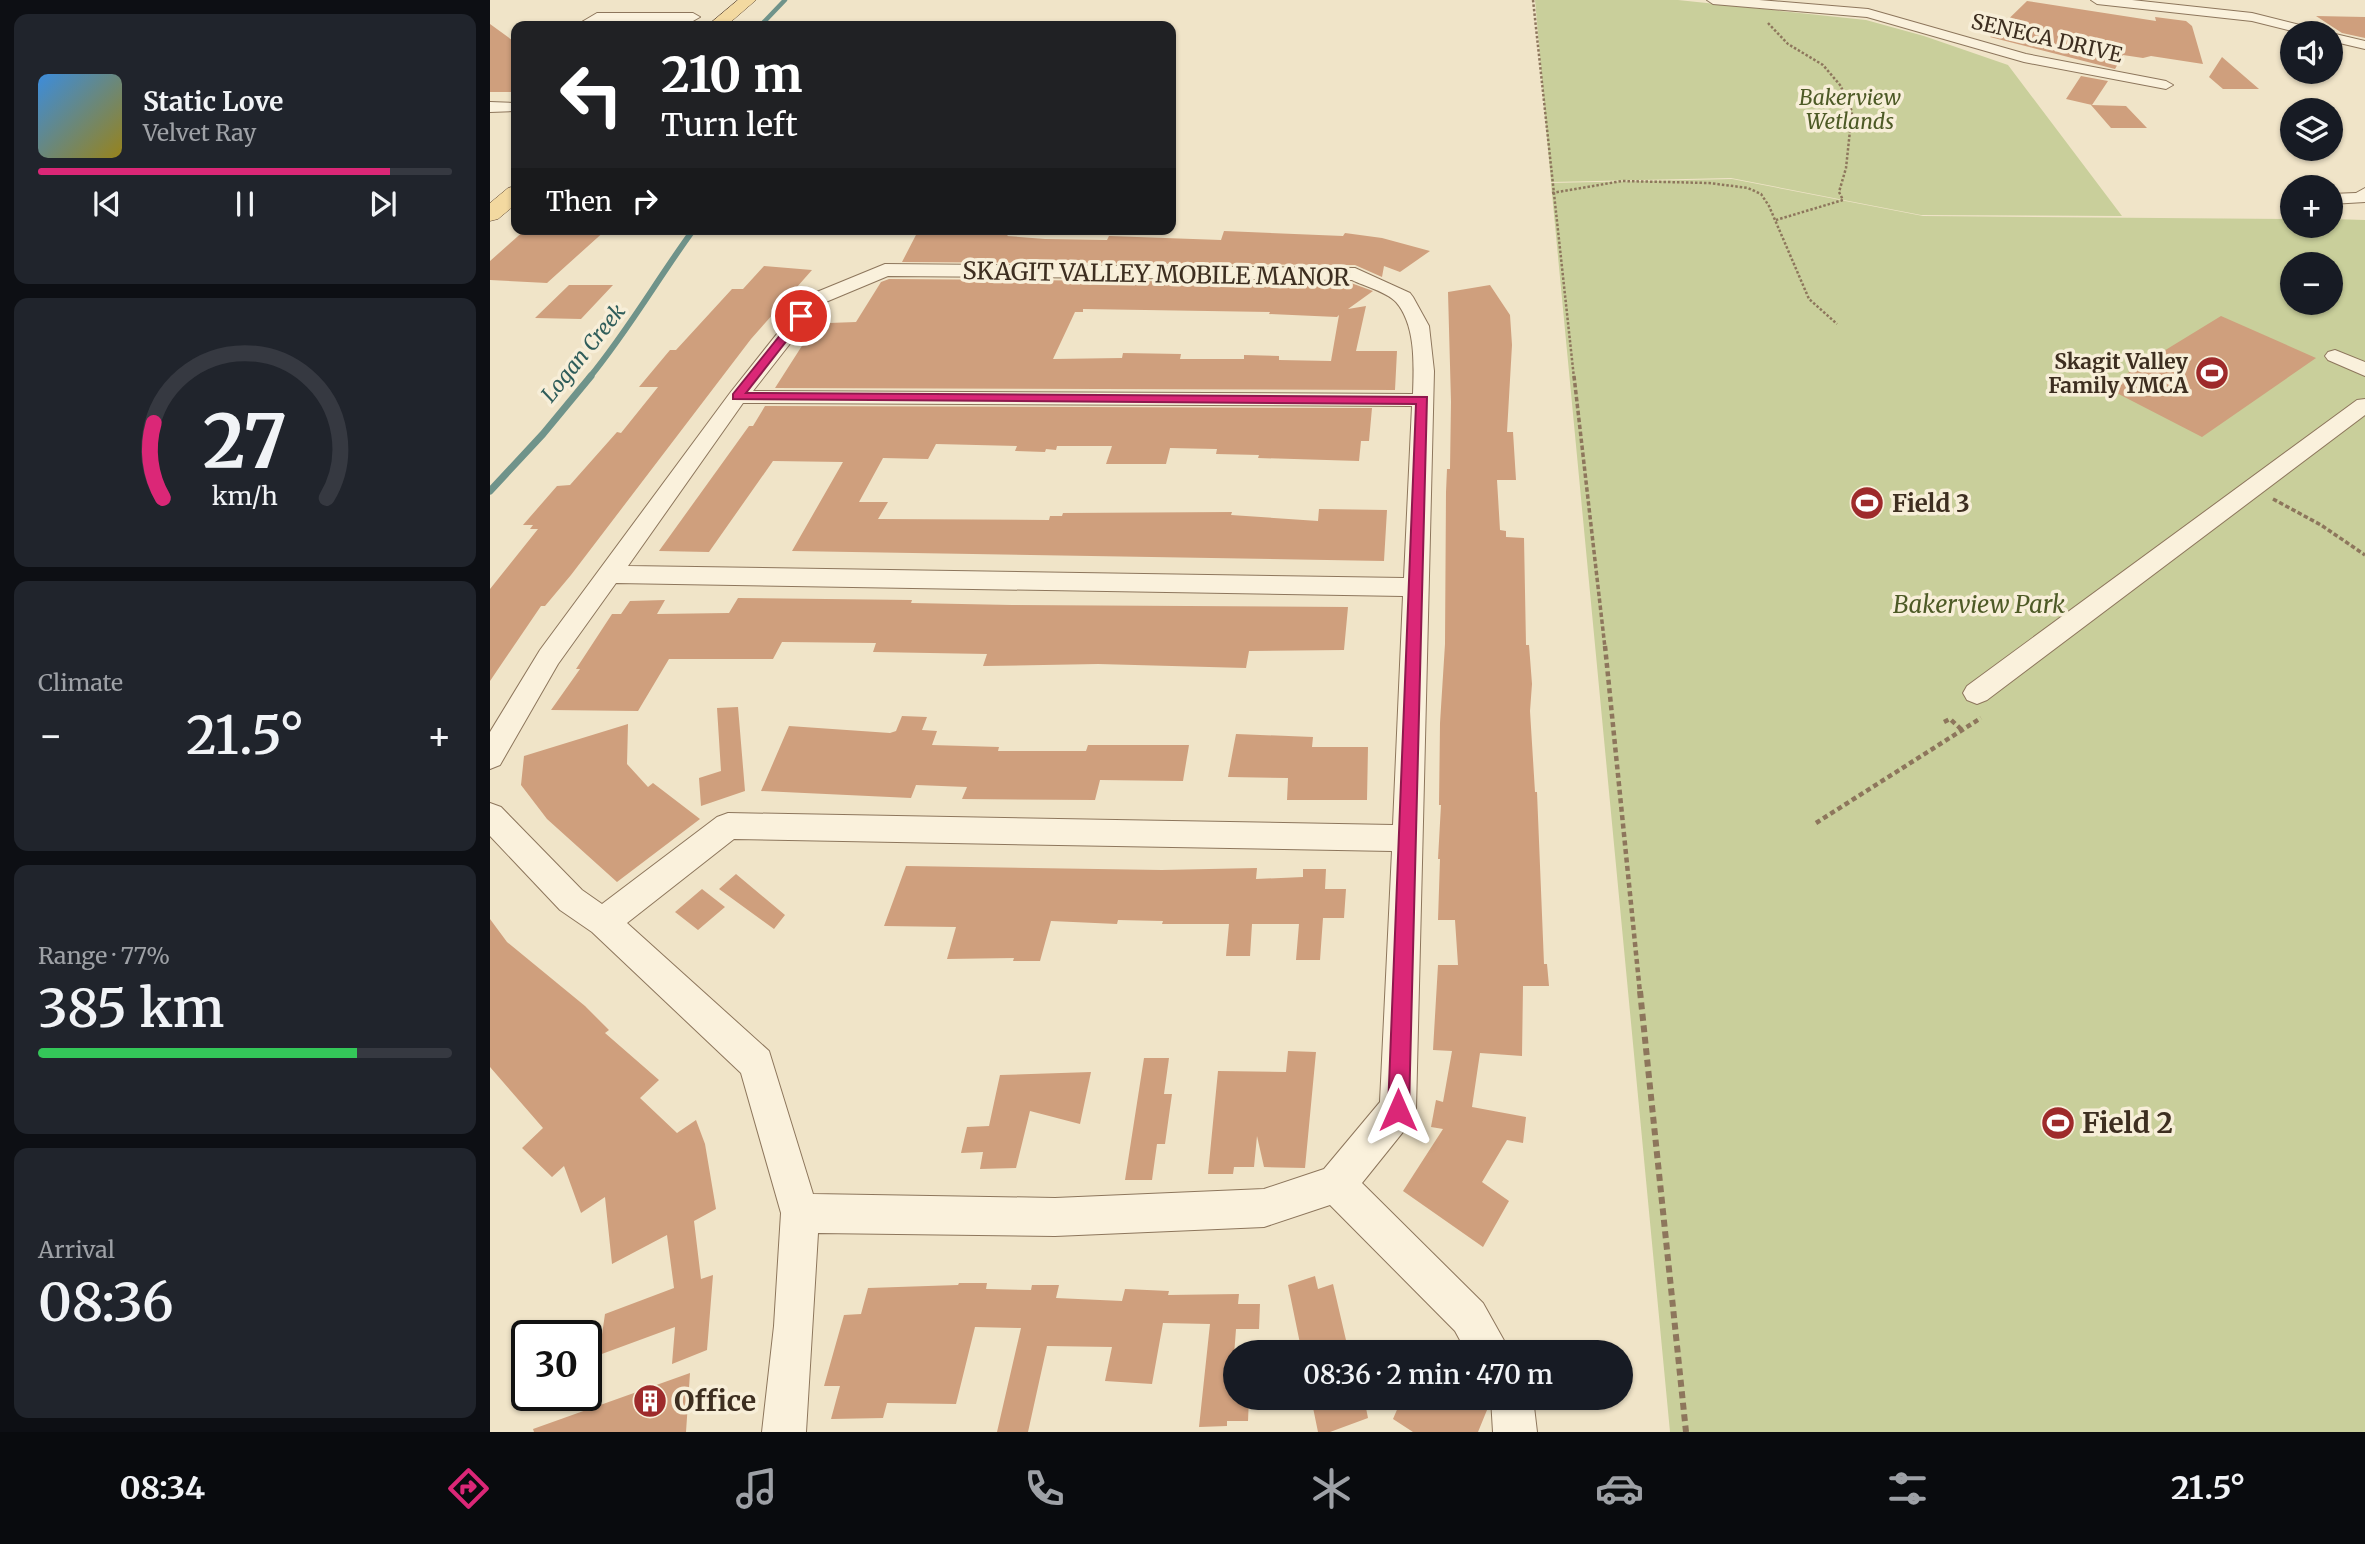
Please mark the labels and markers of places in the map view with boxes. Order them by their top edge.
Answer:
pin [771,286,831,346]
place label: Skagit Valley Family YMCA [2048,348,2189,399]
sports icon: Skagit Valley Family YMCA [2193,354,2231,392]
sports icon: Field 3 [1848,484,1886,522]
place label: Field 3 [1892,488,1970,519]
sports icon: Field 2 [2039,1104,2077,1142]
place label: Field 2 [2082,1105,2173,1141]
building icon: Office [631,1382,669,1420]
place label: Office [674,1383,756,1419]

